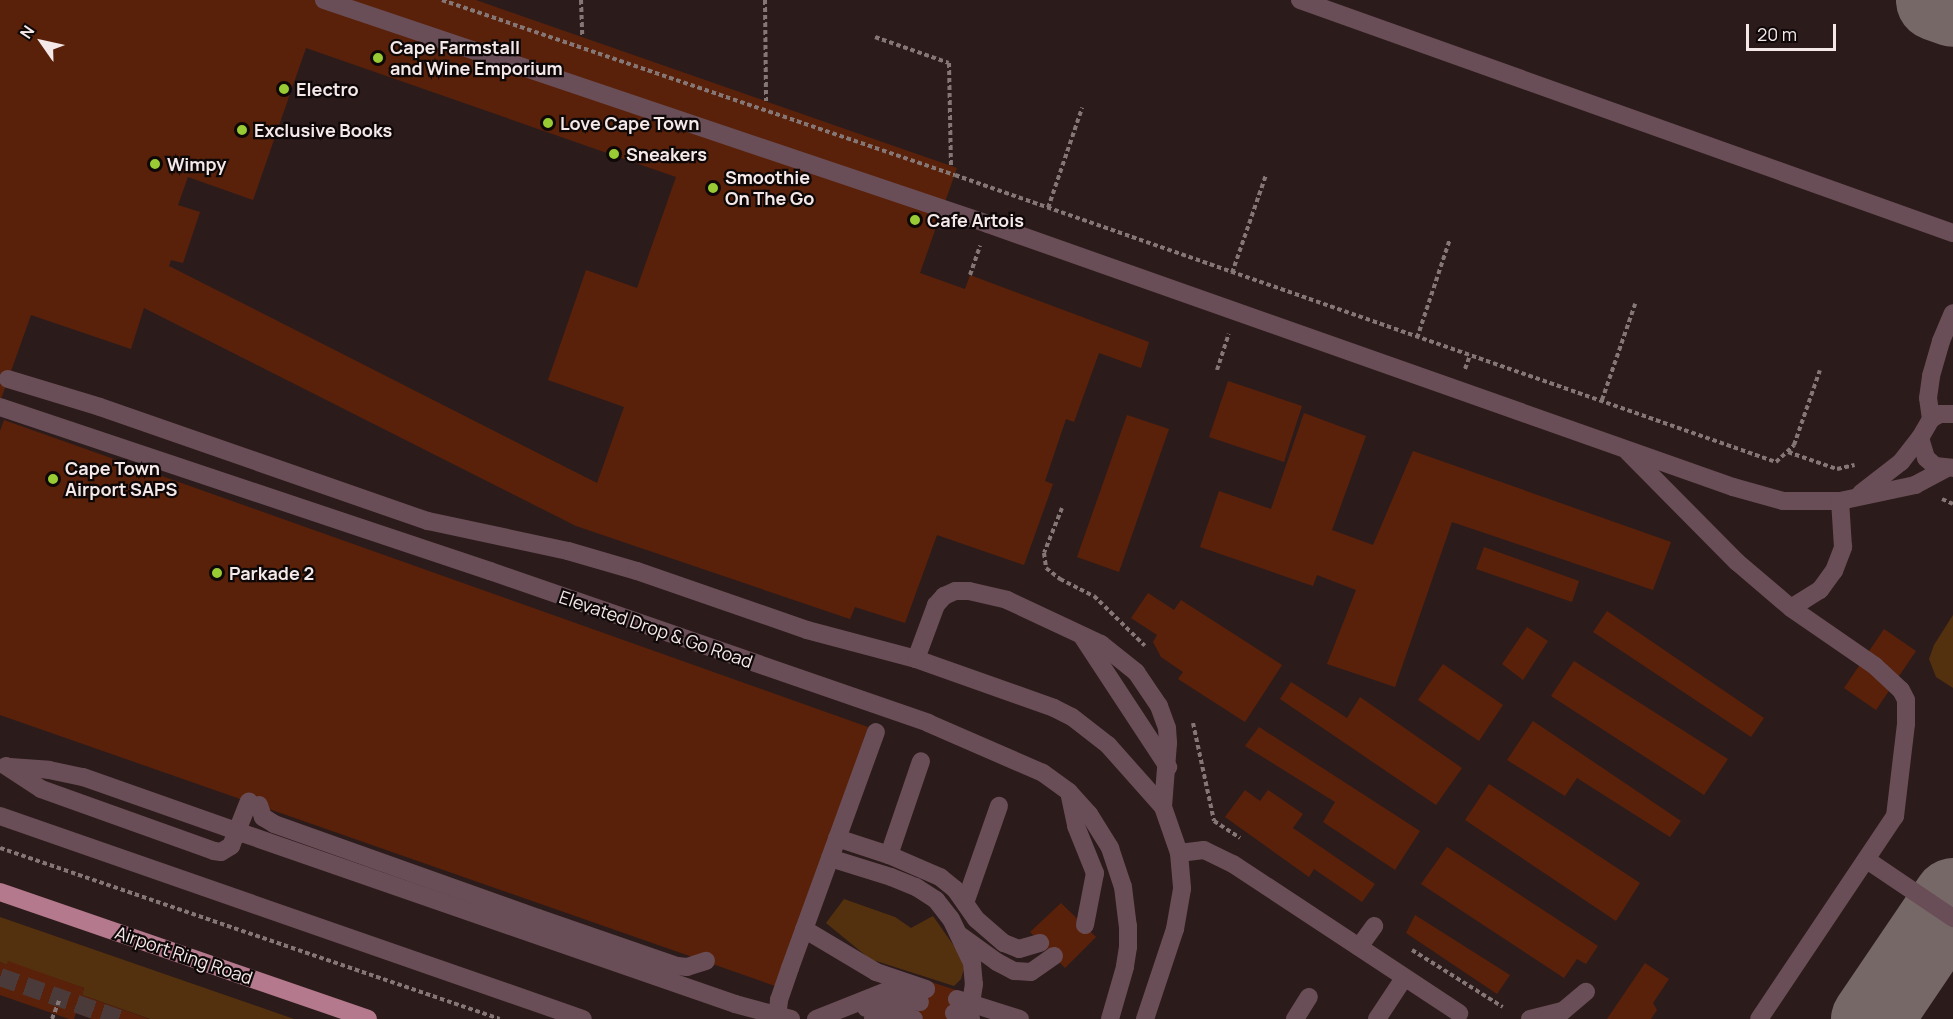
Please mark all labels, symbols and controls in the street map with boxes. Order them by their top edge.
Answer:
north arrow [12,12,72,72]
scale bar [1749,12,1839,50]
text: N [15,21,39,43]
text: 20 m [1757,22,1797,46]
place label: Cape Farmstall and Wine Emporium [390,37,563,80]
marker: Cape Farmstall and Wine Emporium [371,51,385,65]
place label: Electro [296,78,359,100]
marker: Electro [277,82,291,96]
place label: Love Cape Town [560,112,700,134]
marker: Love Cape Town [541,116,555,130]
place label: Exclusive Books [254,119,392,141]
marker: Exclusive Books [235,123,249,137]
place label: Sneakers [626,143,707,165]
marker: Sneakers [607,147,621,161]
place label: Wimpy [167,153,226,175]
marker: Wimpy [148,157,162,171]
place label: Smoothie On The Go [725,167,814,210]
marker: Smoothie On The Go [706,181,720,195]
place label: Cafe Artois [927,209,1024,231]
marker: Cafe Artois [908,213,922,227]
place label: Cape Town Airport SAPS [65,458,177,500]
marker: Cape Town Airport SAPS [46,472,60,486]
place label: Parkade 2 [229,562,314,584]
marker: Parkade 2 [210,566,224,580]
street label: Elevated Drop & Go Road [556,586,756,672]
street label: Airport Ring Road [112,921,256,989]

